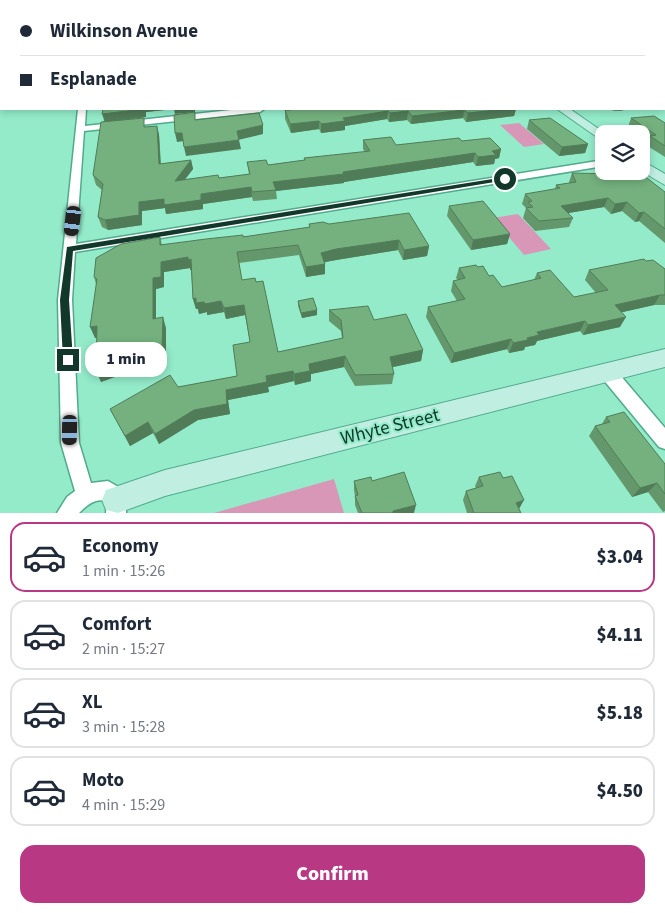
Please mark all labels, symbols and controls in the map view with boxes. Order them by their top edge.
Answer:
text: Wilkinson Avenue [50,18,198,45]
text: Esplanade [50,66,137,93]
map controls [595,125,650,180]
button: layers [595,125,650,180]
route start [494,168,516,190]
car [63,205,82,237]
callout: 1 min [86,342,168,378]
text: 1 min [106,348,146,370]
route end [57,349,79,371]
street label: Whyte Street [338,402,443,452]
car [62,415,77,445]
text: Economy [82,533,159,560]
icon: car [22,535,67,580]
text: $3.04 [597,544,643,571]
text: 1 min · 15:26 [82,560,165,582]
text: Comfort [82,611,152,638]
icon: car [22,613,67,658]
text: $4.11 [597,622,643,649]
text: 2 min · 15:27 [82,638,165,660]
text: XL [82,689,103,716]
icon: car [22,691,67,736]
text: $5.18 [597,700,643,727]
text: 3 min · 15:28 [82,716,165,738]
text: Moto [82,767,124,794]
icon: car [22,769,67,814]
text: $4.50 [597,778,643,805]
text: 4 min · 15:29 [82,794,165,816]
button: Confirm [20,845,645,903]

